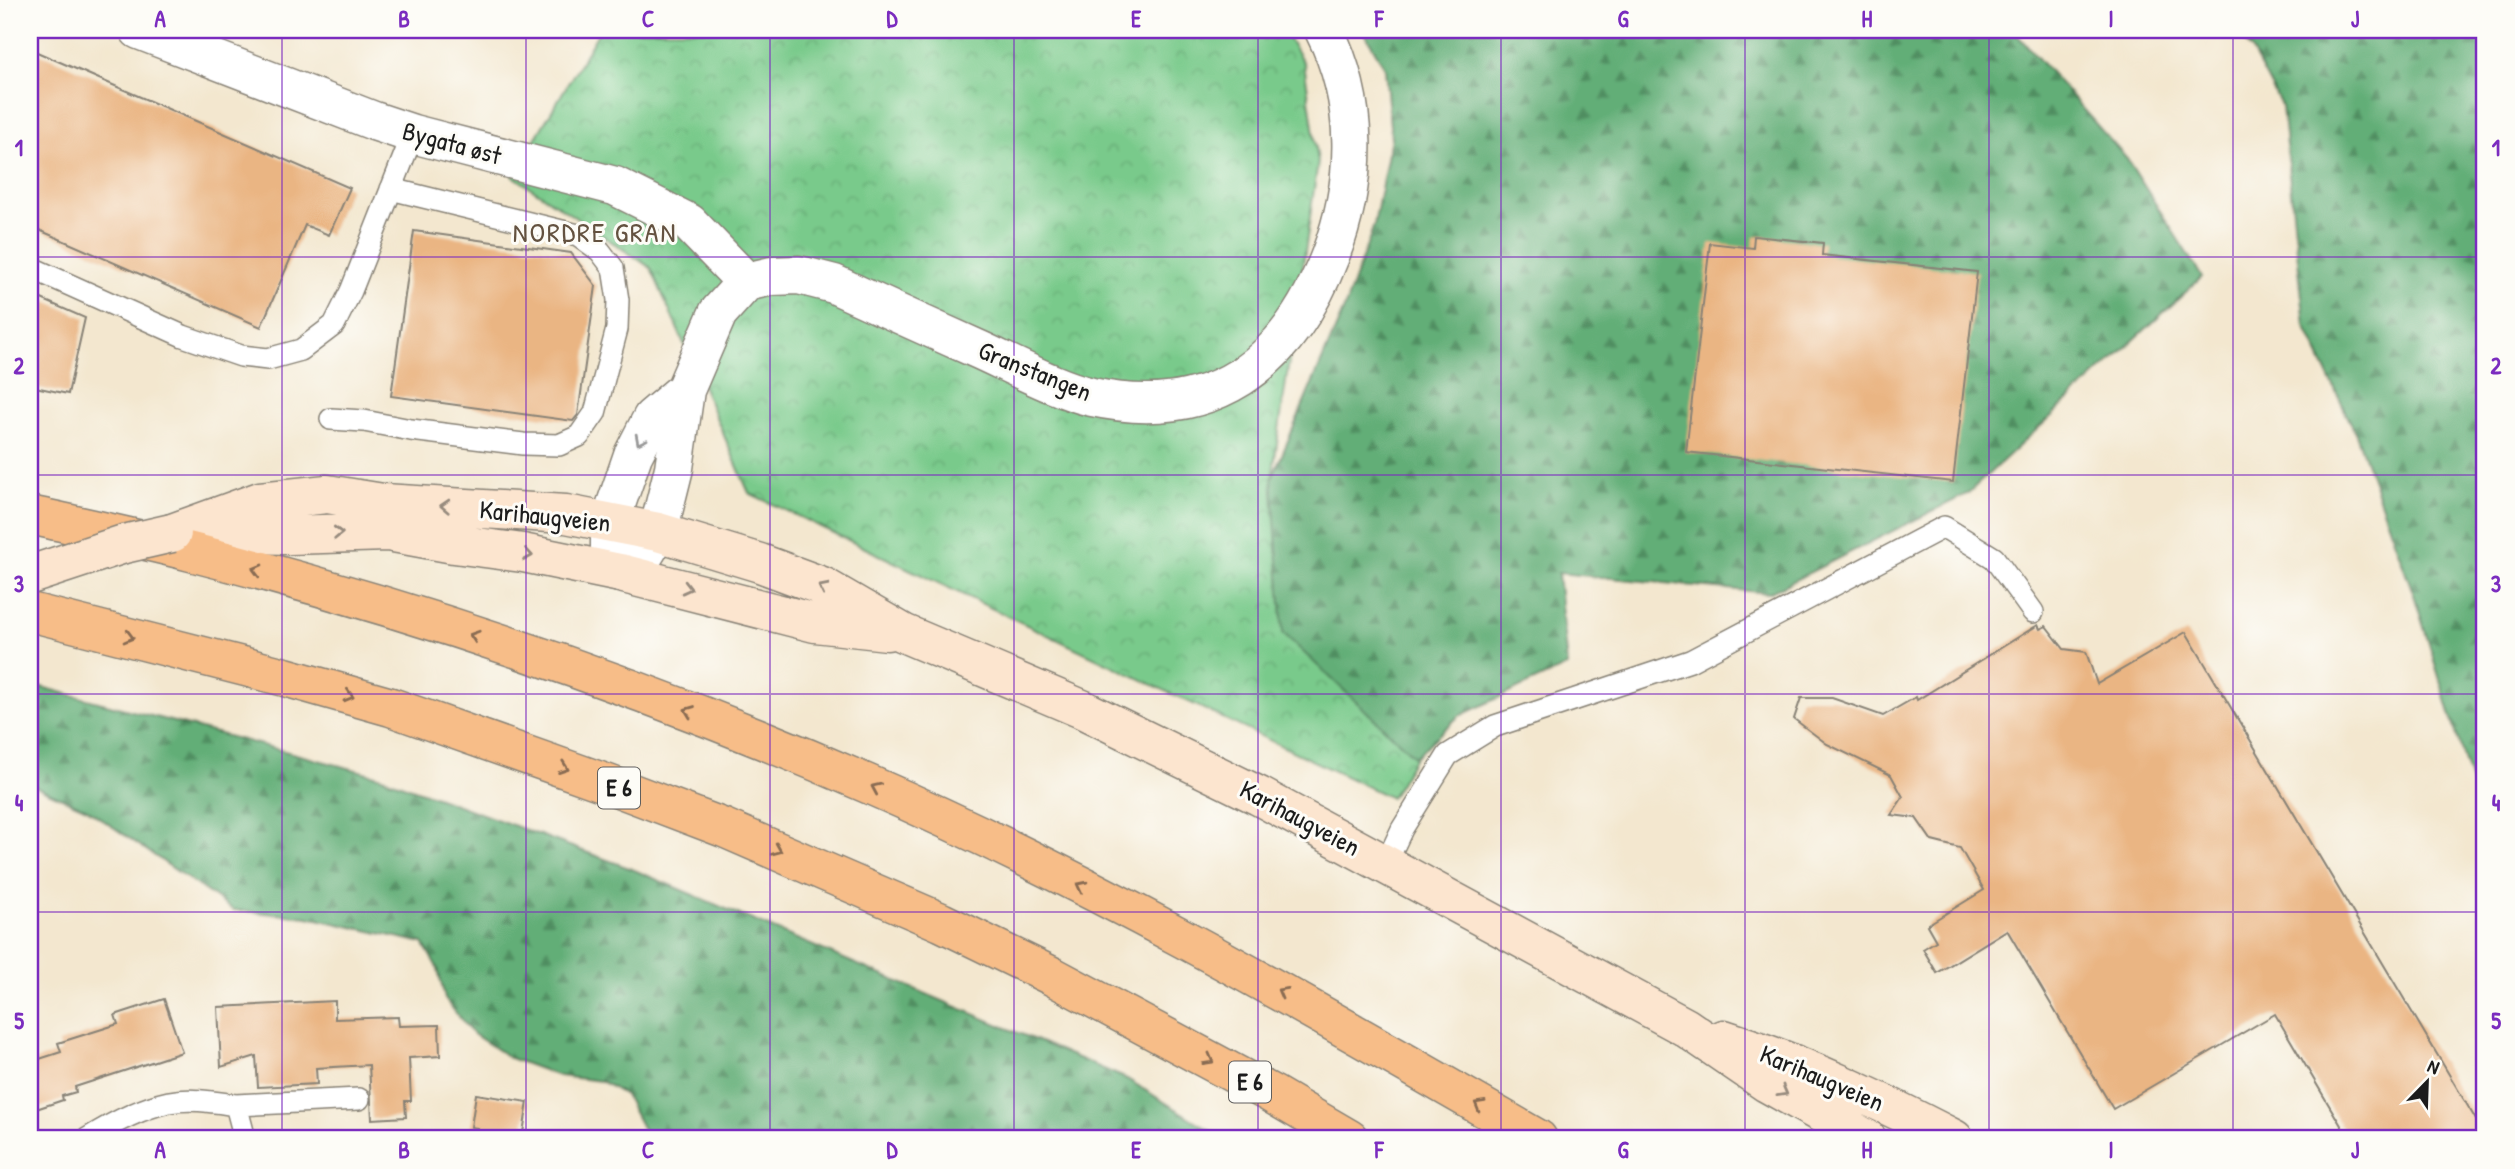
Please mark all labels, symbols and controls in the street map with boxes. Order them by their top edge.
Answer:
text: A [154,3,166,34]
text: B [398,3,410,34]
text: C [642,3,654,34]
text: D [887,3,899,34]
text: E [1131,3,1142,34]
text: F [1374,3,1385,34]
text: G [1617,3,1629,34]
text: H [1862,3,1873,34]
text: I [2108,3,2114,34]
text: J [2351,3,2360,34]
street label: Bygata øst [399,113,506,173]
text: 1 [15,132,23,163]
text: 1 [2492,132,2500,163]
district label: NORDRE GRAN [513,213,677,251]
street label: Granstangen [973,332,1097,409]
text: 2 [14,350,25,381]
text: 2 [2491,350,2502,381]
one-way arrow [635,433,649,445]
street label: Karihaugveien [478,491,612,540]
one-way arrow [439,498,450,513]
one-way arrow [333,526,344,541]
one-way arrow [522,546,534,561]
one-way arrow [251,564,263,578]
text: 3 [14,568,24,599]
text: 3 [2491,568,2501,599]
one-way arrow [680,580,692,594]
one-way arrow [818,582,830,596]
one-way arrow [123,629,135,643]
one-way arrow [469,629,481,644]
one-way arrow [343,687,355,702]
one-way arrow [684,706,696,720]
one-way arrow [558,760,570,774]
road number: E 6 [598,768,640,808]
street label: Karihaugveien [1234,771,1366,864]
one-way arrow [870,782,883,796]
text: 4 [15,787,24,818]
text: 4 [2492,787,2501,818]
one-way arrow [770,842,782,856]
one-way arrow [1076,880,1088,894]
one-way arrow [1277,987,1289,1000]
text: 5 [14,1005,24,1036]
text: 5 [2491,1005,2501,1036]
street label: Karihaugveien [1755,1036,1890,1119]
north arrow [2392,1046,2462,1116]
one-way arrow [1202,1052,1215,1065]
text: N [2424,1052,2443,1080]
road number: E 6 [1229,1062,1271,1102]
one-way arrow [1775,1084,1788,1097]
one-way arrow [1474,1100,1487,1113]
text: A [154,1134,166,1165]
text: B [398,1134,410,1165]
text: C [642,1134,654,1165]
text: D [887,1134,899,1165]
text: E [1131,1134,1142,1165]
text: F [1374,1134,1385,1165]
text: G [1617,1134,1629,1165]
text: H [1862,1134,1873,1165]
text: I [2108,1134,2114,1165]
text: J [2351,1134,2360,1165]

